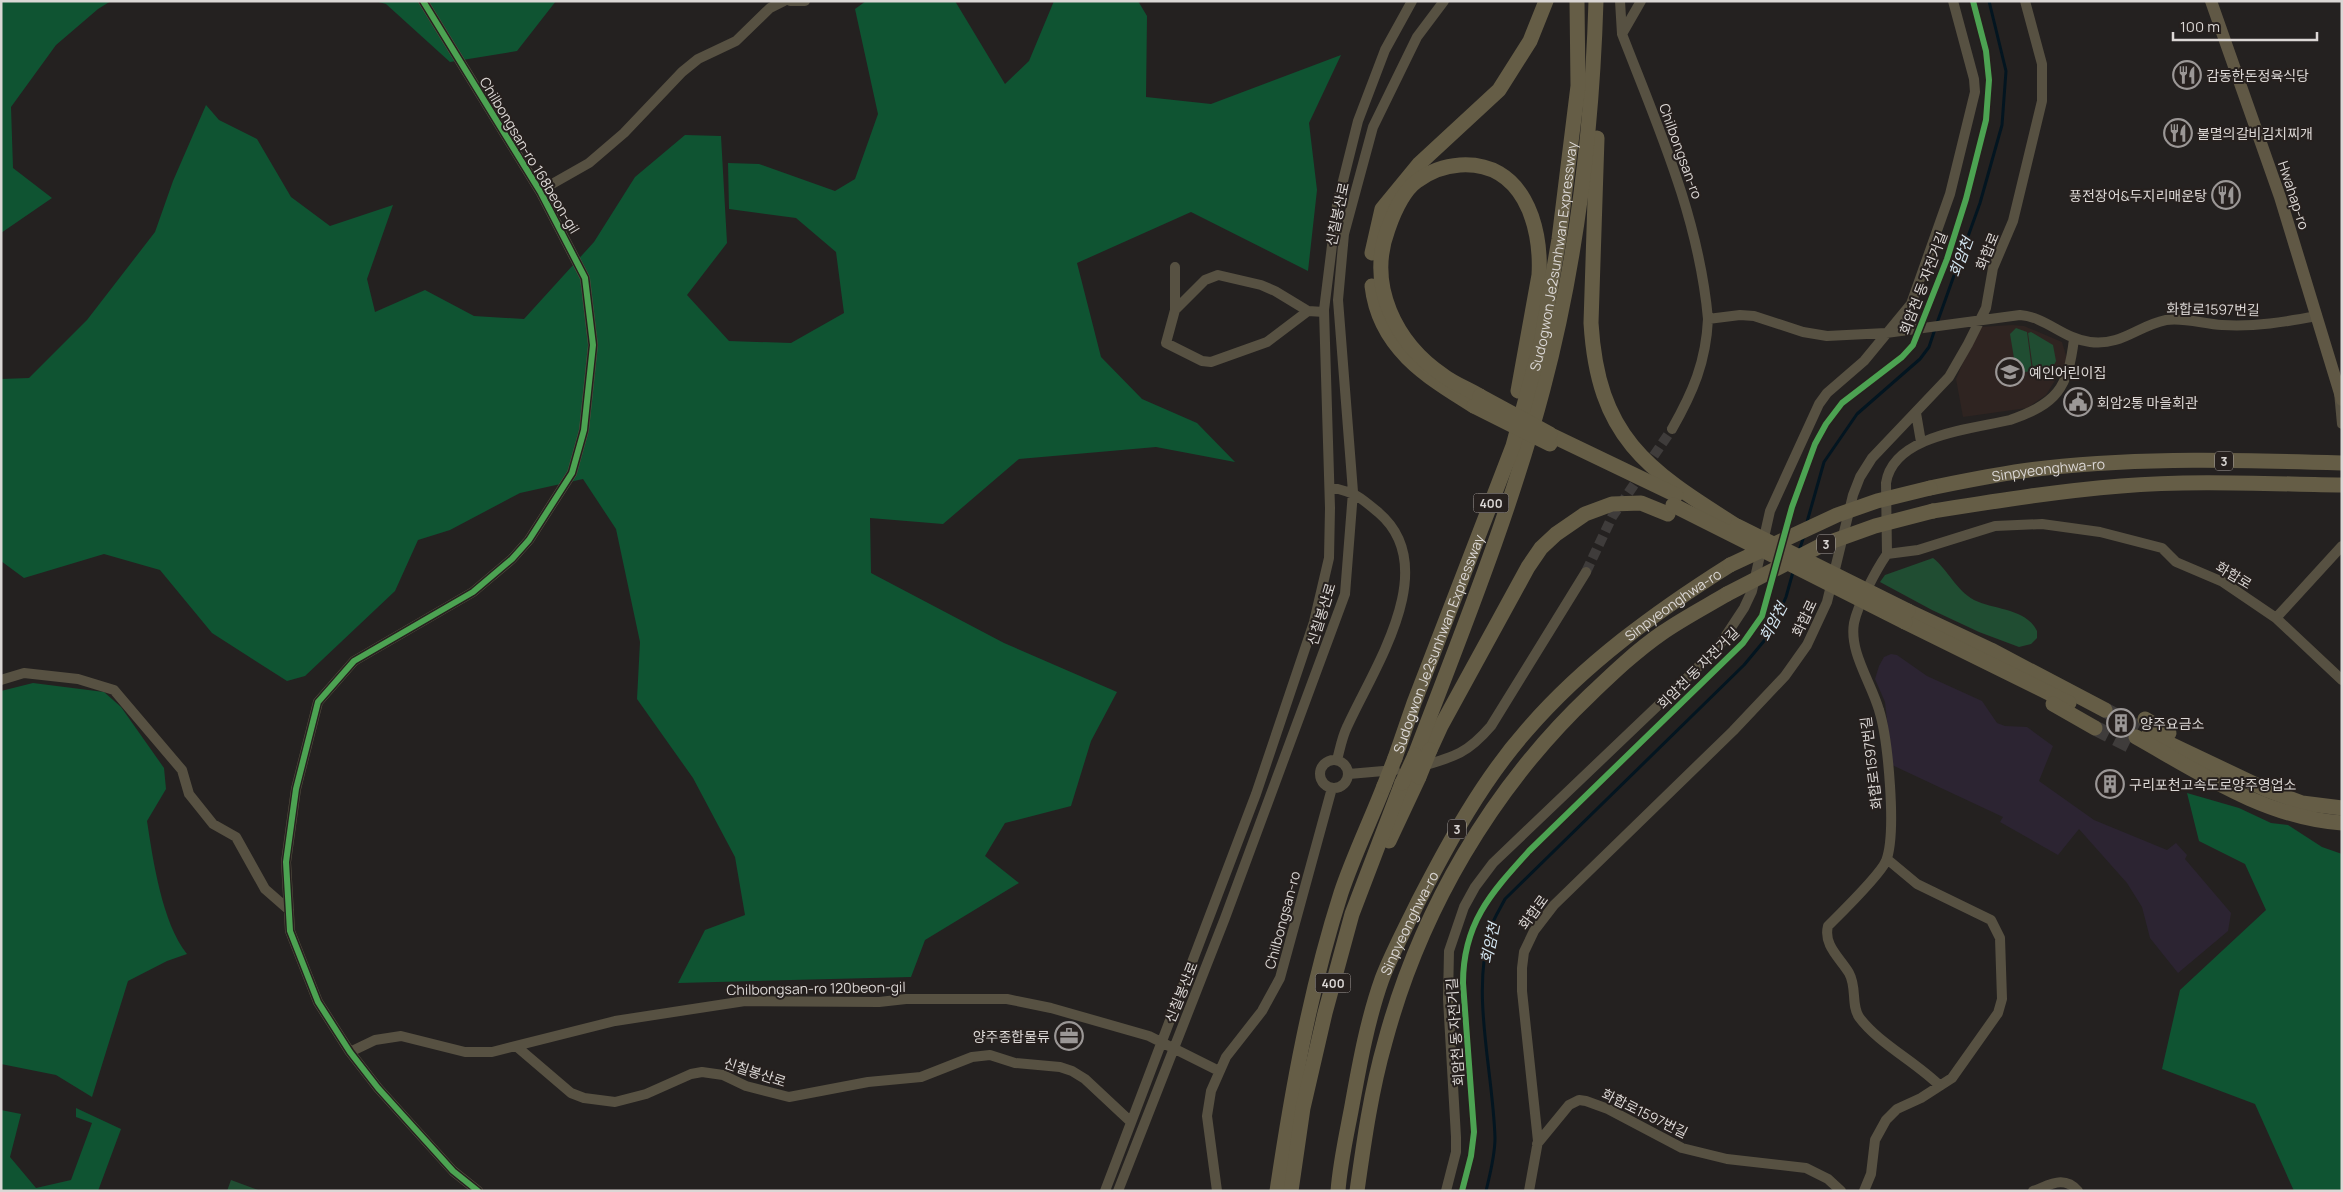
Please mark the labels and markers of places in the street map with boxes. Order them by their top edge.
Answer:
restaurant icon: 감동한돈정육식당 [2172,60,2202,90]
place label: 감동한돈정육식당 [2206,66,2309,85]
restaurant icon: 불멸의갈비김치찌개 [2163,118,2193,148]
place label: 불멸의갈비김치찌개 [2197,124,2313,143]
restaurant icon: 풍전장어&두지리매운탕 [2211,180,2241,210]
place label: 풍전장어&두지리매운탕 [2069,186,2207,205]
school or university icon: 예인어린이집 [1995,357,2025,387]
place label: 예인어린이집 [2029,363,2106,382]
public building icon: 회암2통 마을회관 [2063,387,2093,417]
place label: 회암2통 마을회관 [2097,393,2198,412]
building icon: 양주요금소 [2106,708,2136,738]
place label: 양주요금소 [2140,714,2205,733]
building icon: 구리포천고속도로양주영업소 [2095,769,2125,799]
place label: 구리포천고속도로양주영업소 [2129,775,2297,794]
office icon: 양주종합물류 [1054,1021,1084,1051]
place label: 양주종합물류 [973,1027,1050,1046]

